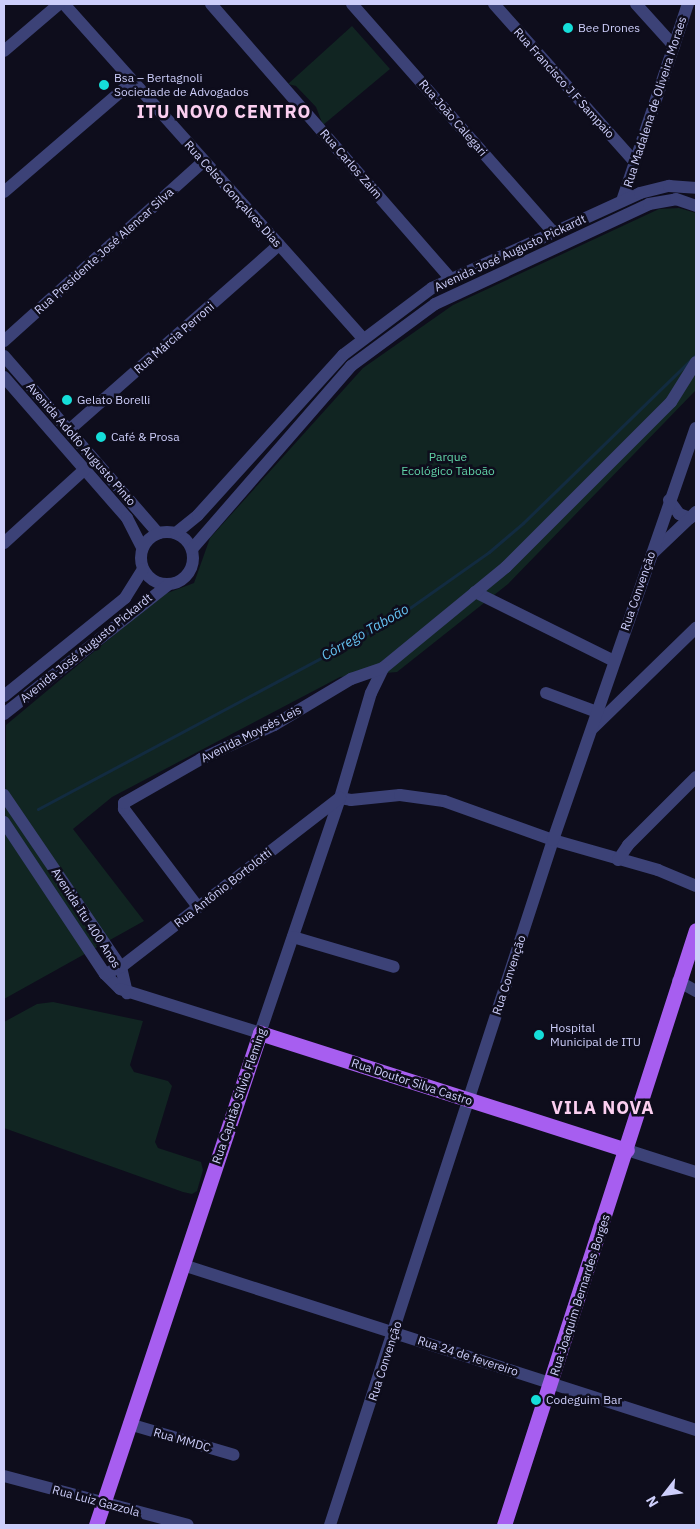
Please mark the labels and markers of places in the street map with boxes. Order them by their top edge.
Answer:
place label: Bee Drones [578,21,640,35]
marker: Bee Drones [562,22,574,34]
place label: Bsa – Bertagnoli Sociedade de Advogados [114,71,249,99]
marker: Bsa – Bertagnoli Sociedade de Advogados [98,79,110,91]
place label: Gelato Borelli [77,393,150,407]
marker: Gelato Borelli [61,394,73,406]
place label: Café & Prosa [111,430,180,444]
marker: Café & Prosa [95,431,107,443]
place label: Hospital Municipal de ITU [550,1021,641,1049]
marker: Hospital Municipal de ITU [532,1028,546,1042]
place label: Codeguim Bar [546,1393,622,1407]
marker: Codeguim Bar [530,1394,542,1406]

